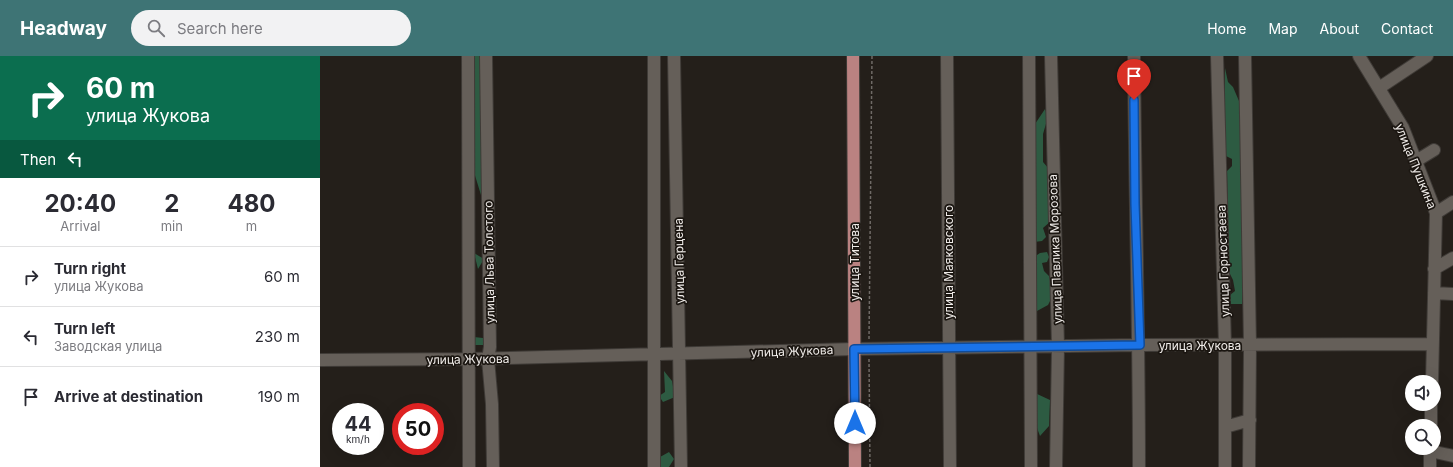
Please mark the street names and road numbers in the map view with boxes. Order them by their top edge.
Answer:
street label: улица Пушкина [1392,121,1440,211]
street label: улица Павлика Морозова [1045,174,1065,324]
street label: улица Льва Толстого [480,201,498,323]
street label: улица Маяковского [941,205,956,319]
street label: улица Горностаева [1214,205,1232,317]
street label: улица Герцена [671,218,687,304]
street label: улица Титова [847,223,862,301]
street label: улица Жукова [1159,338,1241,353]
street label: улица Жукова [750,342,834,360]
street label: улица Жукова [427,351,509,367]

